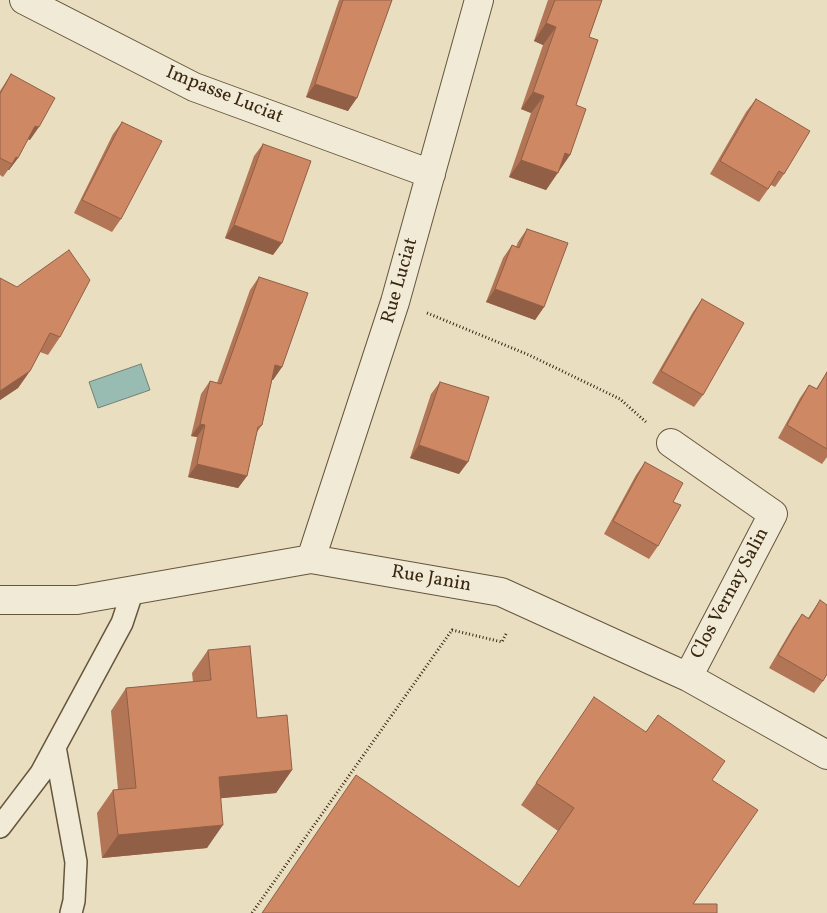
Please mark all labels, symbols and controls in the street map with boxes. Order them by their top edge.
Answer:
street label: Impasse Luciat [162,62,286,130]
street label: Rue Luciat [378,236,424,326]
street label: Clos Vernay Salin [687,524,775,664]
street label: Rue Janin [389,562,473,598]

